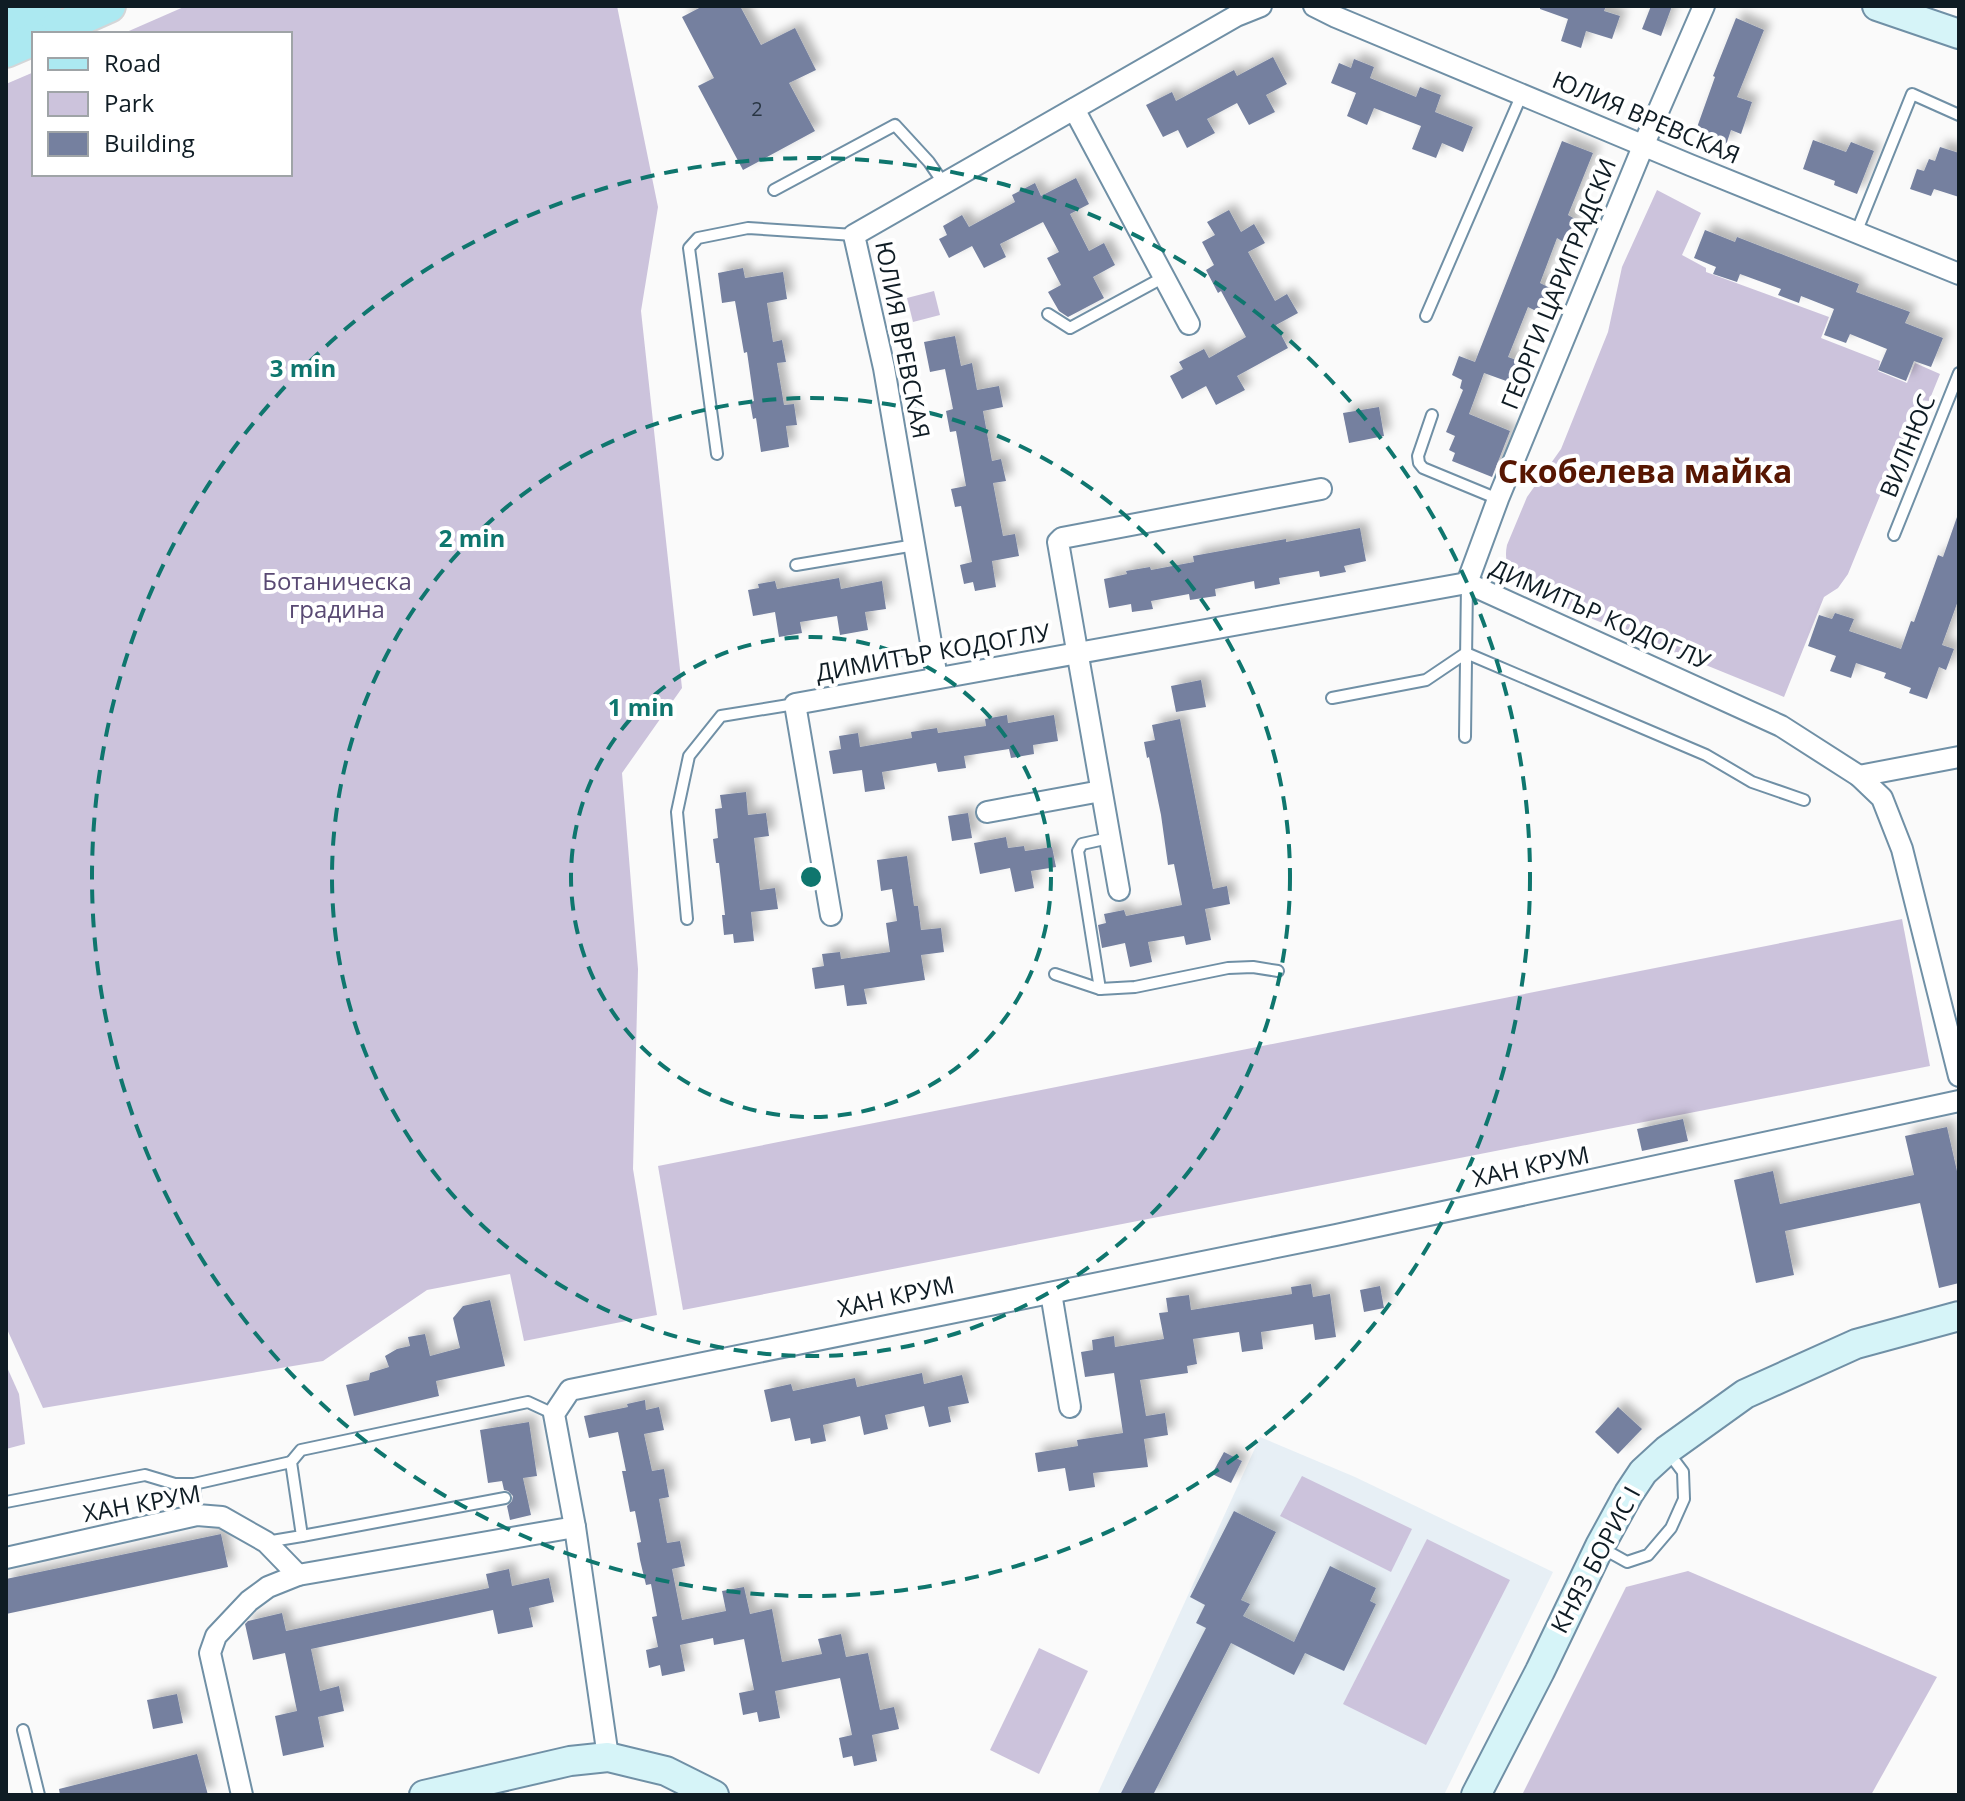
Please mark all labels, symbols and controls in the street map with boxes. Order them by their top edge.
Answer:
legend [32,32,292,176]
text: Road [104,46,161,79]
street label: ЮЛИЯ ВРЕВСКАЯ [1548,62,1745,171]
text: Park [104,86,155,119]
house number: 2 [751,95,763,122]
text: Building [104,126,195,159]
street label: ГЕОРГИ ЦАРИГРАДСКИ [1492,153,1623,414]
street label: ЮЛИЯ ВРЕВСКАЯ [868,238,939,441]
text: 3 min [270,351,336,384]
street label: ВИЛНЮС [1871,389,1942,502]
district label: Скобелева майка [1498,449,1792,492]
text: 2 min [439,521,505,554]
street label: ДИМИТЪР КОДОГЛУ [1485,550,1716,677]
park label: Ботаническа градина [262,564,412,625]
street label: ДИМИТЪР КОДОГЛУ [813,615,1053,688]
text: 1 min [608,690,674,723]
centre of rings [797,863,825,891]
street label: ХАН КРУМ [1469,1137,1592,1194]
street label: ХАН КРУМ [834,1267,957,1324]
street label: ХАН КРУМ [81,1476,203,1529]
street label: КНЯЗ БОРИС I [1542,1480,1647,1638]

